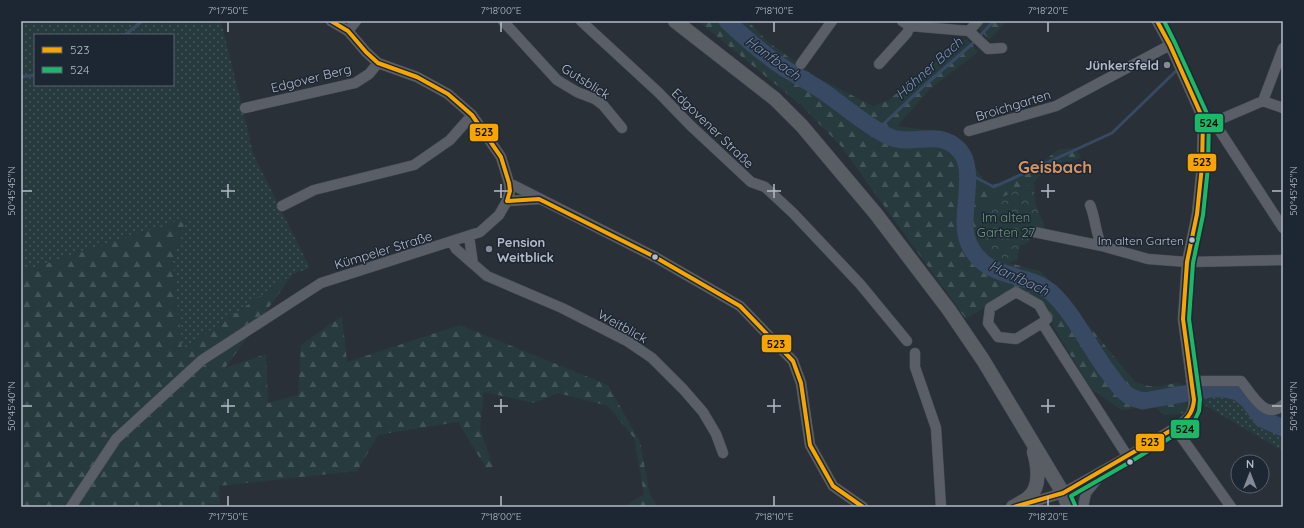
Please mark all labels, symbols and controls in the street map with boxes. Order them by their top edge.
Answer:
text: 7°17'50"E [208,4,248,17]
text: 7°18'00"E [481,4,522,17]
text: 7°18'10"E [755,4,794,17]
text: 7°18'20"E [1028,4,1069,17]
water label: Hanfbach [742,32,805,85]
water label: Höhner Bach [892,32,967,103]
legend [34,34,174,86]
text: 523 [70,42,89,57]
place label: Jünkersfeld [1085,57,1159,73]
street label: Edgover Berg [269,60,353,96]
street label: Gutsblick [559,60,613,102]
marker: Jünkersfeld [1162,60,1172,70]
text: 524 [70,62,89,77]
street label: Edgovener Straße [669,85,757,171]
street label: Broichgarten [973,86,1053,124]
line badge: 524 [1194,113,1224,133]
text: 524 [1199,116,1219,130]
line badge: 523 [469,123,499,142]
text: 523 [475,125,493,139]
line badge: 523 [1187,153,1217,172]
text: 523 [1193,155,1211,169]
district label: Geisbach [1018,156,1092,177]
text: 50°45'45"N [5,166,18,216]
text: 50°45'45"N [1287,166,1300,216]
park label: Im alten Garten 27 [977,209,1036,240]
street label: Kümpeler Straße [332,228,434,272]
place label: Im alten Garten [1098,233,1184,248]
place label: Pension Weitblick [497,234,554,265]
marker: Im alten Garten [1187,235,1197,245]
marker: Pension Weitblick [484,244,494,254]
unlabelled marker [650,252,660,262]
water label: Hanfbach [986,256,1053,300]
street label: Weitblick [595,306,651,346]
line badge: 523 [761,334,792,353]
text: 523 [767,337,785,351]
text: 50°45'40"N [5,381,18,431]
text: 50°45'40"N [1287,381,1300,431]
line badge: 524 [1170,419,1200,439]
text: 524 [1175,422,1195,436]
line badge: 523 [1135,433,1165,452]
text: 523 [1141,435,1159,449]
north arrow [1230,454,1270,494]
unlabelled marker [1125,457,1135,467]
text: N [1246,457,1254,471]
text: 7°17'50"E [208,510,248,523]
text: 7°18'00"E [481,510,522,523]
text: 7°18'10"E [755,510,794,523]
text: 7°18'20"E [1028,510,1069,523]

